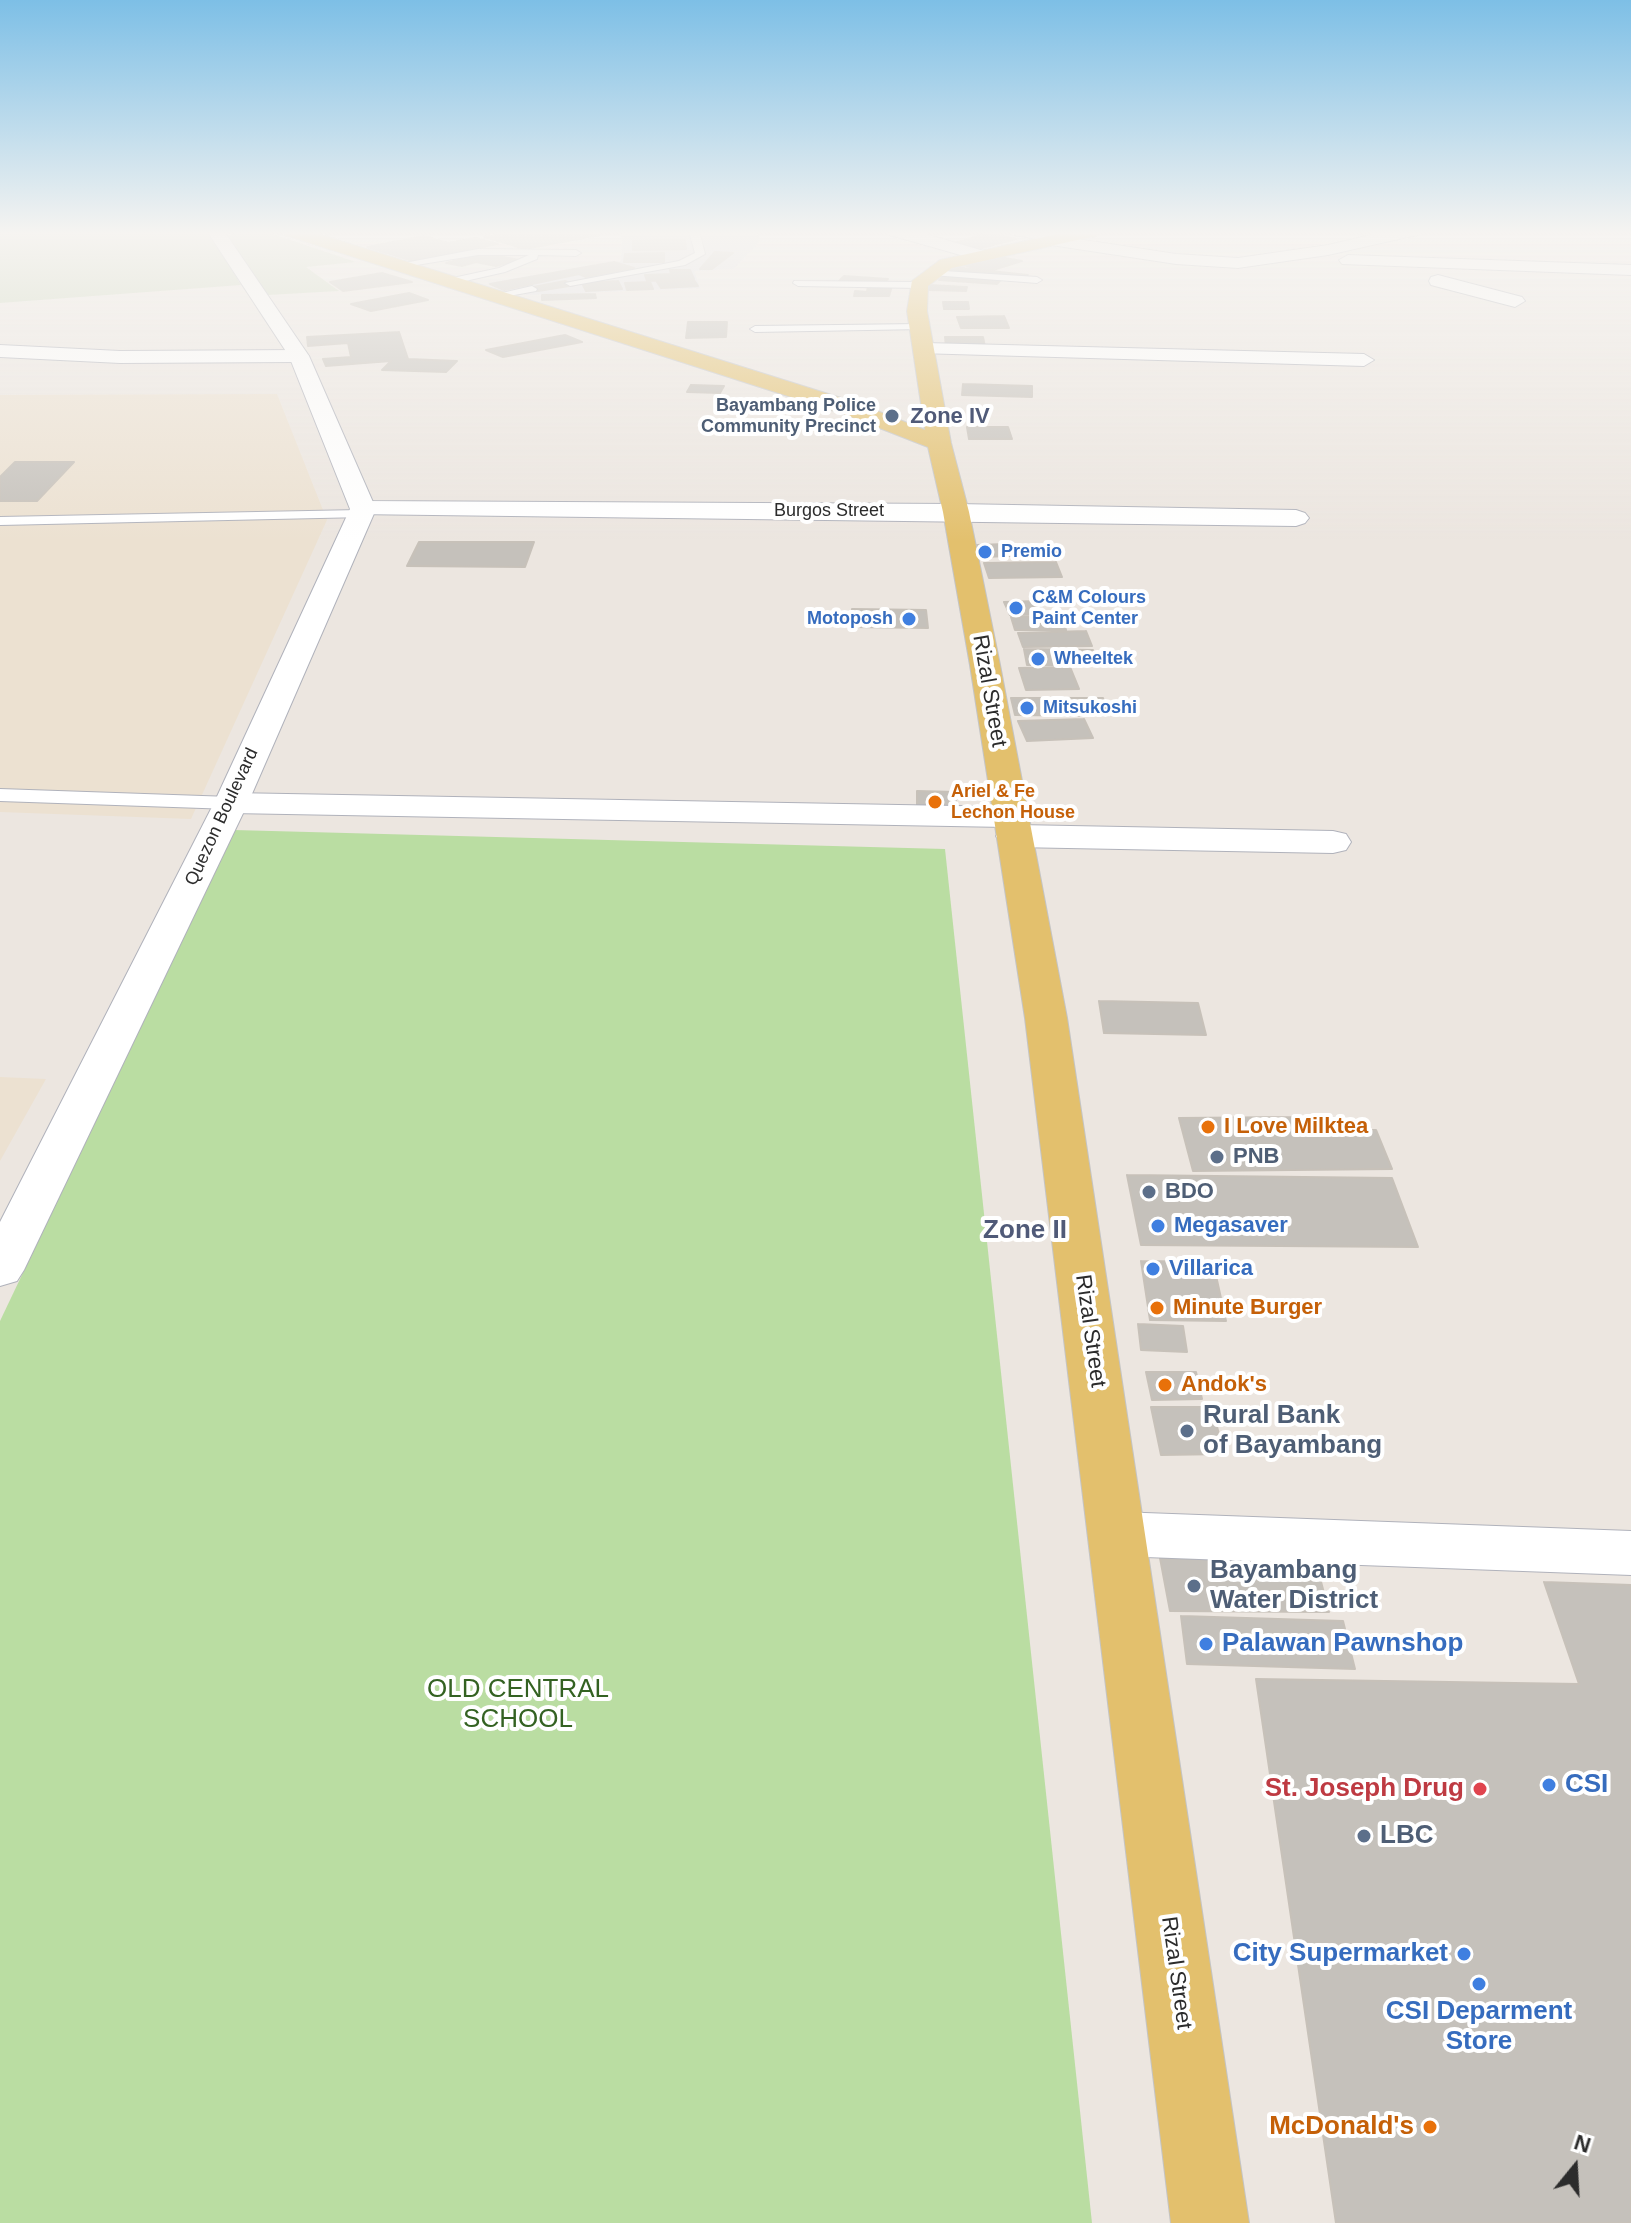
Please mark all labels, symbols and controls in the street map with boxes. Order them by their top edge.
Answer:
place label: Bayambang Police Community Precinct [701,395,876,438]
district label: Zone IV [910,404,990,430]
marker: Bayambang Police Community Precinct [883,407,901,425]
street label: Burgos Street [774,500,884,522]
place label: Premio [1001,541,1062,563]
marker: Premio [976,543,994,561]
place label: C&M Colours Paint Center [1032,587,1146,630]
marker: C&M Colours Paint Center [1007,599,1025,617]
place label: Motoposh [807,608,893,630]
marker: Motoposh [900,610,918,628]
street label: Rizal Street [966,633,1012,749]
place label: Wheeltek [1054,648,1133,670]
marker: Wheeltek [1029,650,1047,668]
place label: Mitsukoshi [1043,697,1137,719]
marker: Mitsukoshi [1018,699,1036,717]
street label: Quezon Boulevard [181,745,263,889]
place label: Ariel & Fe Lechon House [951,781,1075,824]
marker: Ariel & Fe Lechon House [926,793,944,811]
place label: I Love Milktea [1224,1114,1368,1140]
marker: I Love Milktea [1199,1118,1217,1136]
place label: PNB [1233,1144,1279,1170]
marker: PNB [1208,1148,1226,1166]
place label: BDO [1165,1179,1214,1205]
marker: BDO [1140,1183,1158,1201]
place label: Megasaver [1174,1213,1288,1239]
district label: Zone II [983,1215,1067,1247]
marker: Megasaver [1149,1217,1167,1235]
place label: Villarica [1169,1256,1253,1282]
marker: Villarica [1144,1260,1162,1278]
street label: Rizal Street [1069,1273,1111,1389]
place label: Minute Burger [1173,1295,1322,1321]
marker: Minute Burger [1148,1299,1166,1317]
place label: Andok's [1181,1372,1267,1398]
marker: Andok's [1156,1376,1174,1394]
place label: Rural Bank of Bayambang [1203,1400,1382,1462]
marker: Rural Bank of Bayambang [1178,1422,1196,1440]
place label: Bayambang Water District [1210,1555,1378,1616]
marker: Bayambang Water District [1185,1577,1203,1595]
place label: Palawan Pawnshop [1222,1628,1463,1660]
marker: Palawan Pawnshop [1197,1635,1215,1653]
park label: OLD CENTRAL SCHOOL [427,1674,609,1736]
place label: CSI [1565,1769,1608,1801]
place label: St. Joseph Drug [1265,1773,1464,1805]
marker: CSI [1540,1776,1558,1794]
marker: St. Joseph Drug [1471,1780,1489,1798]
place label: LBC [1380,1820,1433,1852]
marker: LBC [1355,1827,1373,1845]
street label: Rizal Street [1155,1915,1197,2031]
place label: City Supermarket [1233,1938,1448,1970]
marker: City Supermarket [1455,1945,1473,1963]
marker: CSI Deparment Store [1470,1975,1488,1993]
place label: CSI Deparment Store [1386,1996,1572,2058]
place label: McDonald's [1269,2111,1414,2143]
marker: McDonald's [1421,2118,1439,2136]
north arrow [1535,2127,1615,2207]
text: N [1571,2129,1594,2158]

